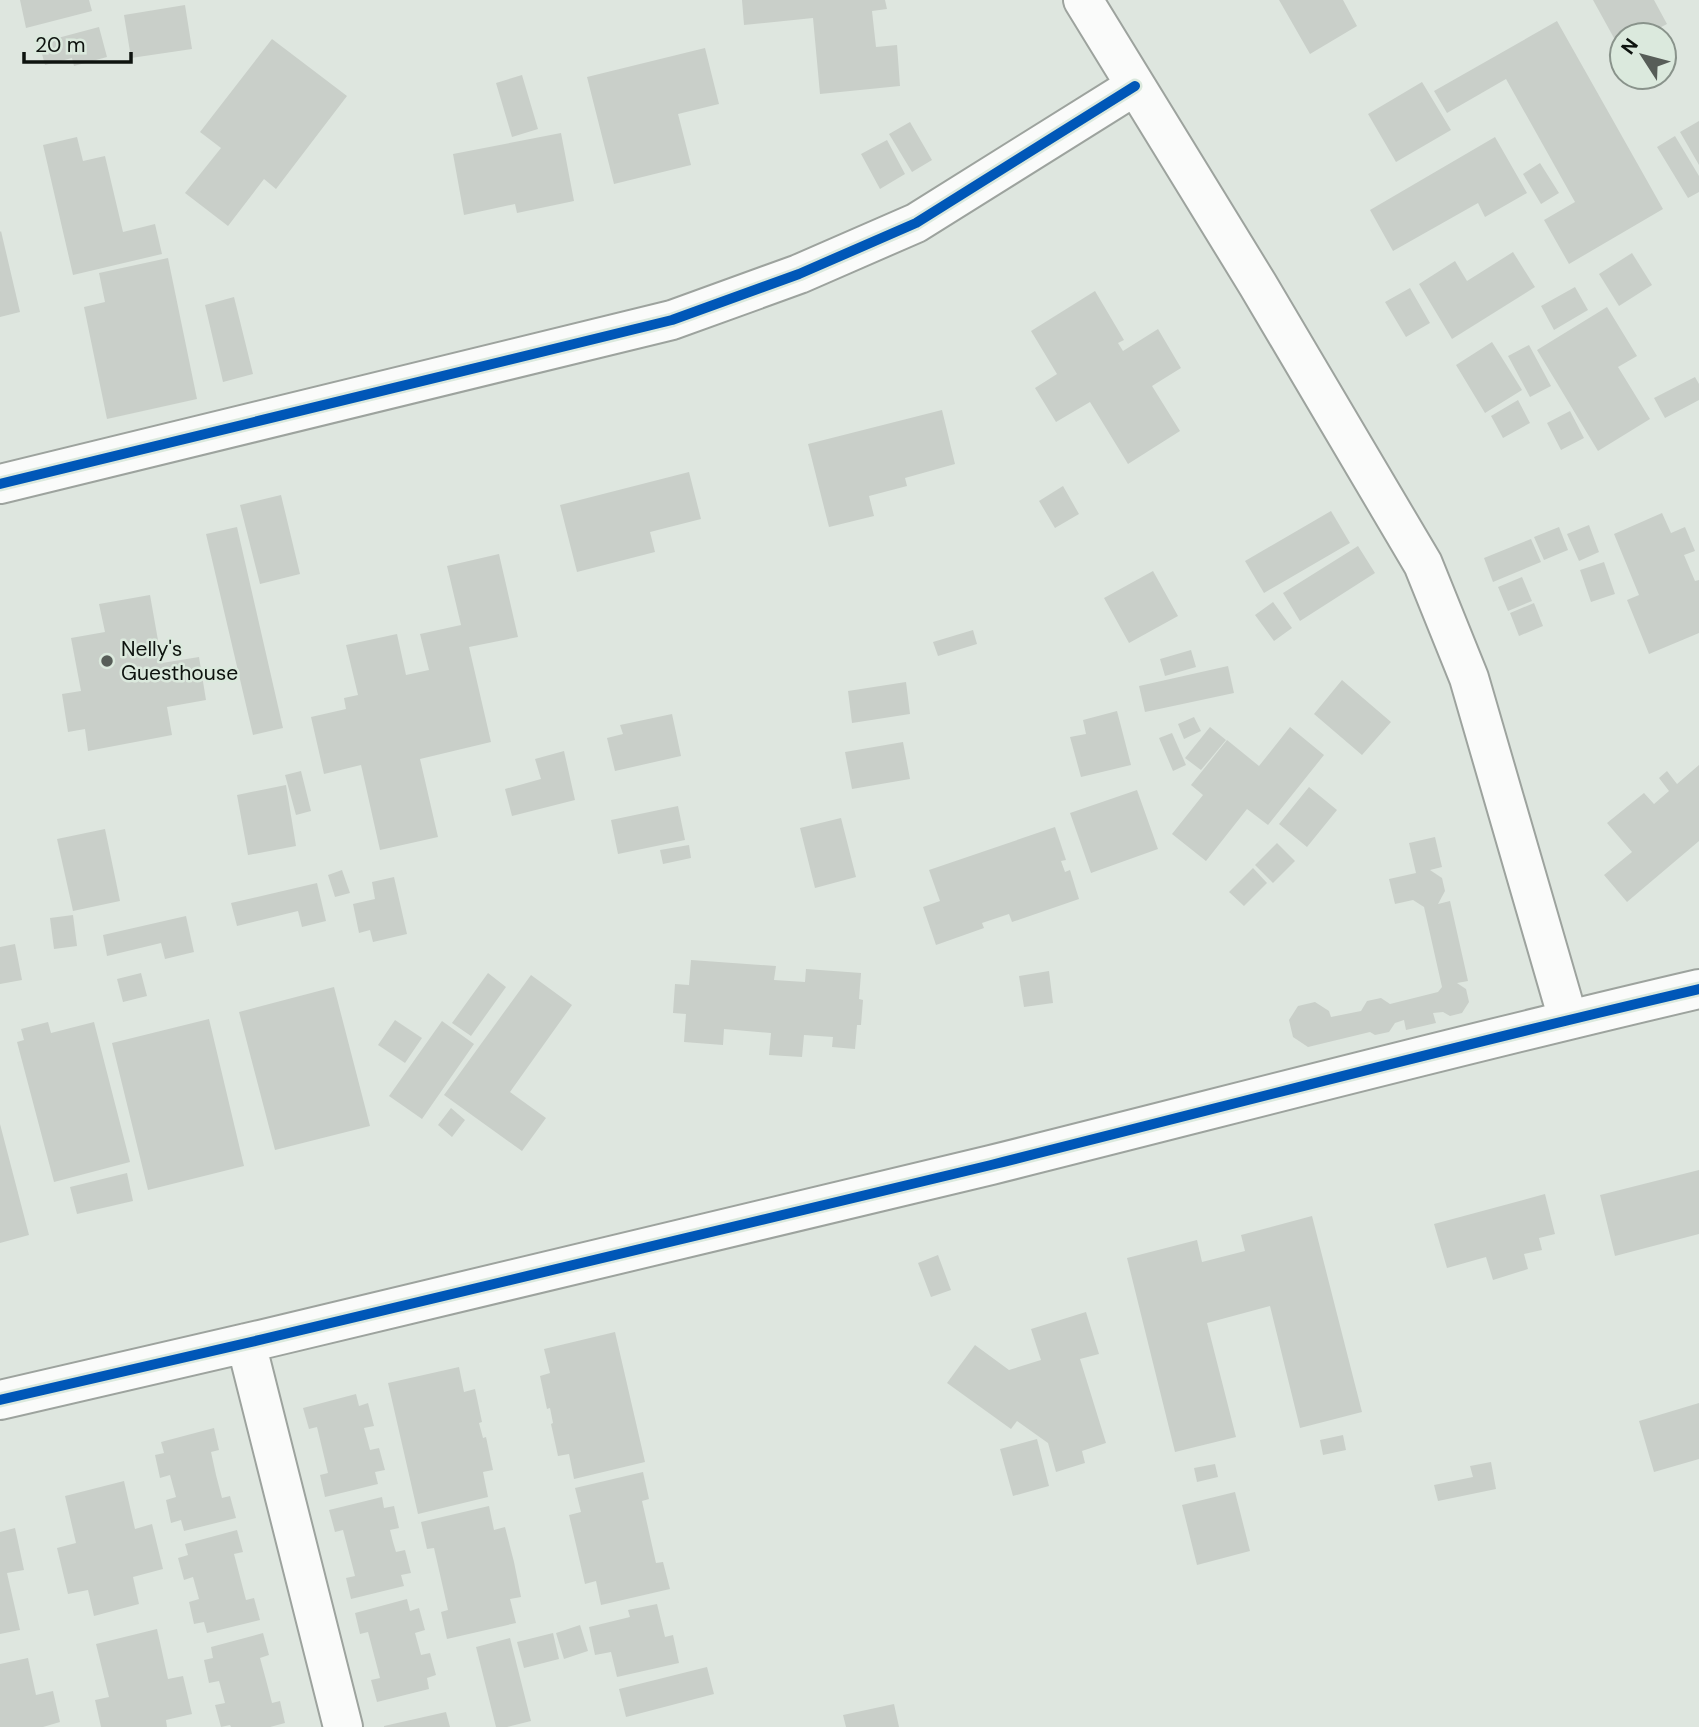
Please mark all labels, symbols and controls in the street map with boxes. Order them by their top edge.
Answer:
scale bar [24,21,131,65]
north arrow [1608,21,1678,91]
text: 20 m [35,31,86,59]
text: N [1615,33,1644,59]
place label: Nelly's Guesthouse [121,635,238,687]
marker: Nelly's Guesthouse [99,653,115,669]

